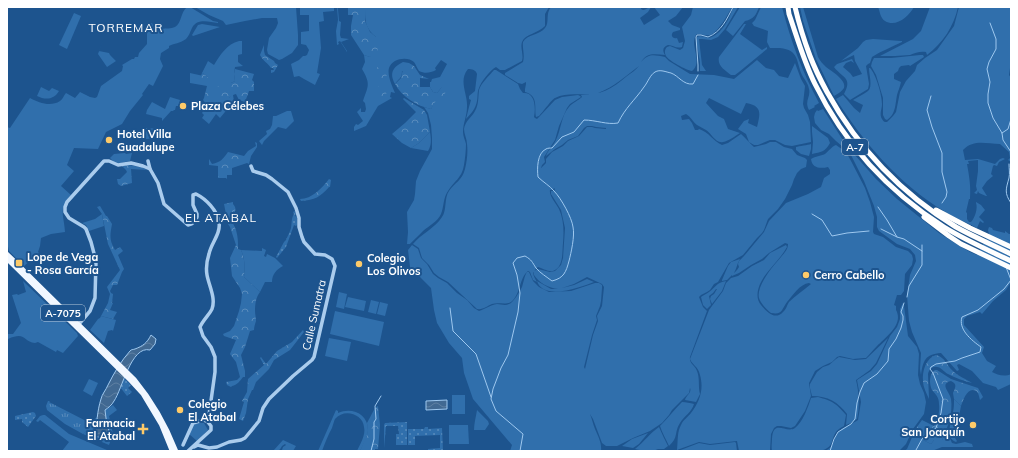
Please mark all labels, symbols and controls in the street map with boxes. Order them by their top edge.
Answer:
district label: TORREMAR [88,20,164,35]
place label: Plaza Célebes [191,99,265,113]
marker: Plaza Célebes [178,101,188,111]
place label: Hotel Villa Guadalupe [117,127,174,154]
marker: Hotel Villa Guadalupe [104,135,114,145]
road number: A-7 [842,139,868,155]
district label: EL ATABAL [185,210,257,225]
place label: Lope de Vega - Rosa García [27,250,99,277]
place label: Colegio Los Olivos [367,251,421,278]
marker: Lope de Vega - Rosa García [14,258,24,268]
marker: Colegio Los Olivos [354,259,364,269]
place label: Cerro Cabello [814,268,885,282]
marker: Cerro Cabello [801,270,811,280]
street label: Calle Sumatra [299,278,329,352]
road number: A-7075 [41,305,85,321]
place label: Colegio El Atabal [188,397,236,424]
marker: Colegio El Atabal [175,405,185,415]
place label: Cortijo San Joaquín [901,412,965,439]
place label: Farmacia El Atabal [86,416,135,443]
marker: Cortijo San Joaquín [968,420,978,430]
marker: Farmacia El Atabal [138,424,148,434]

